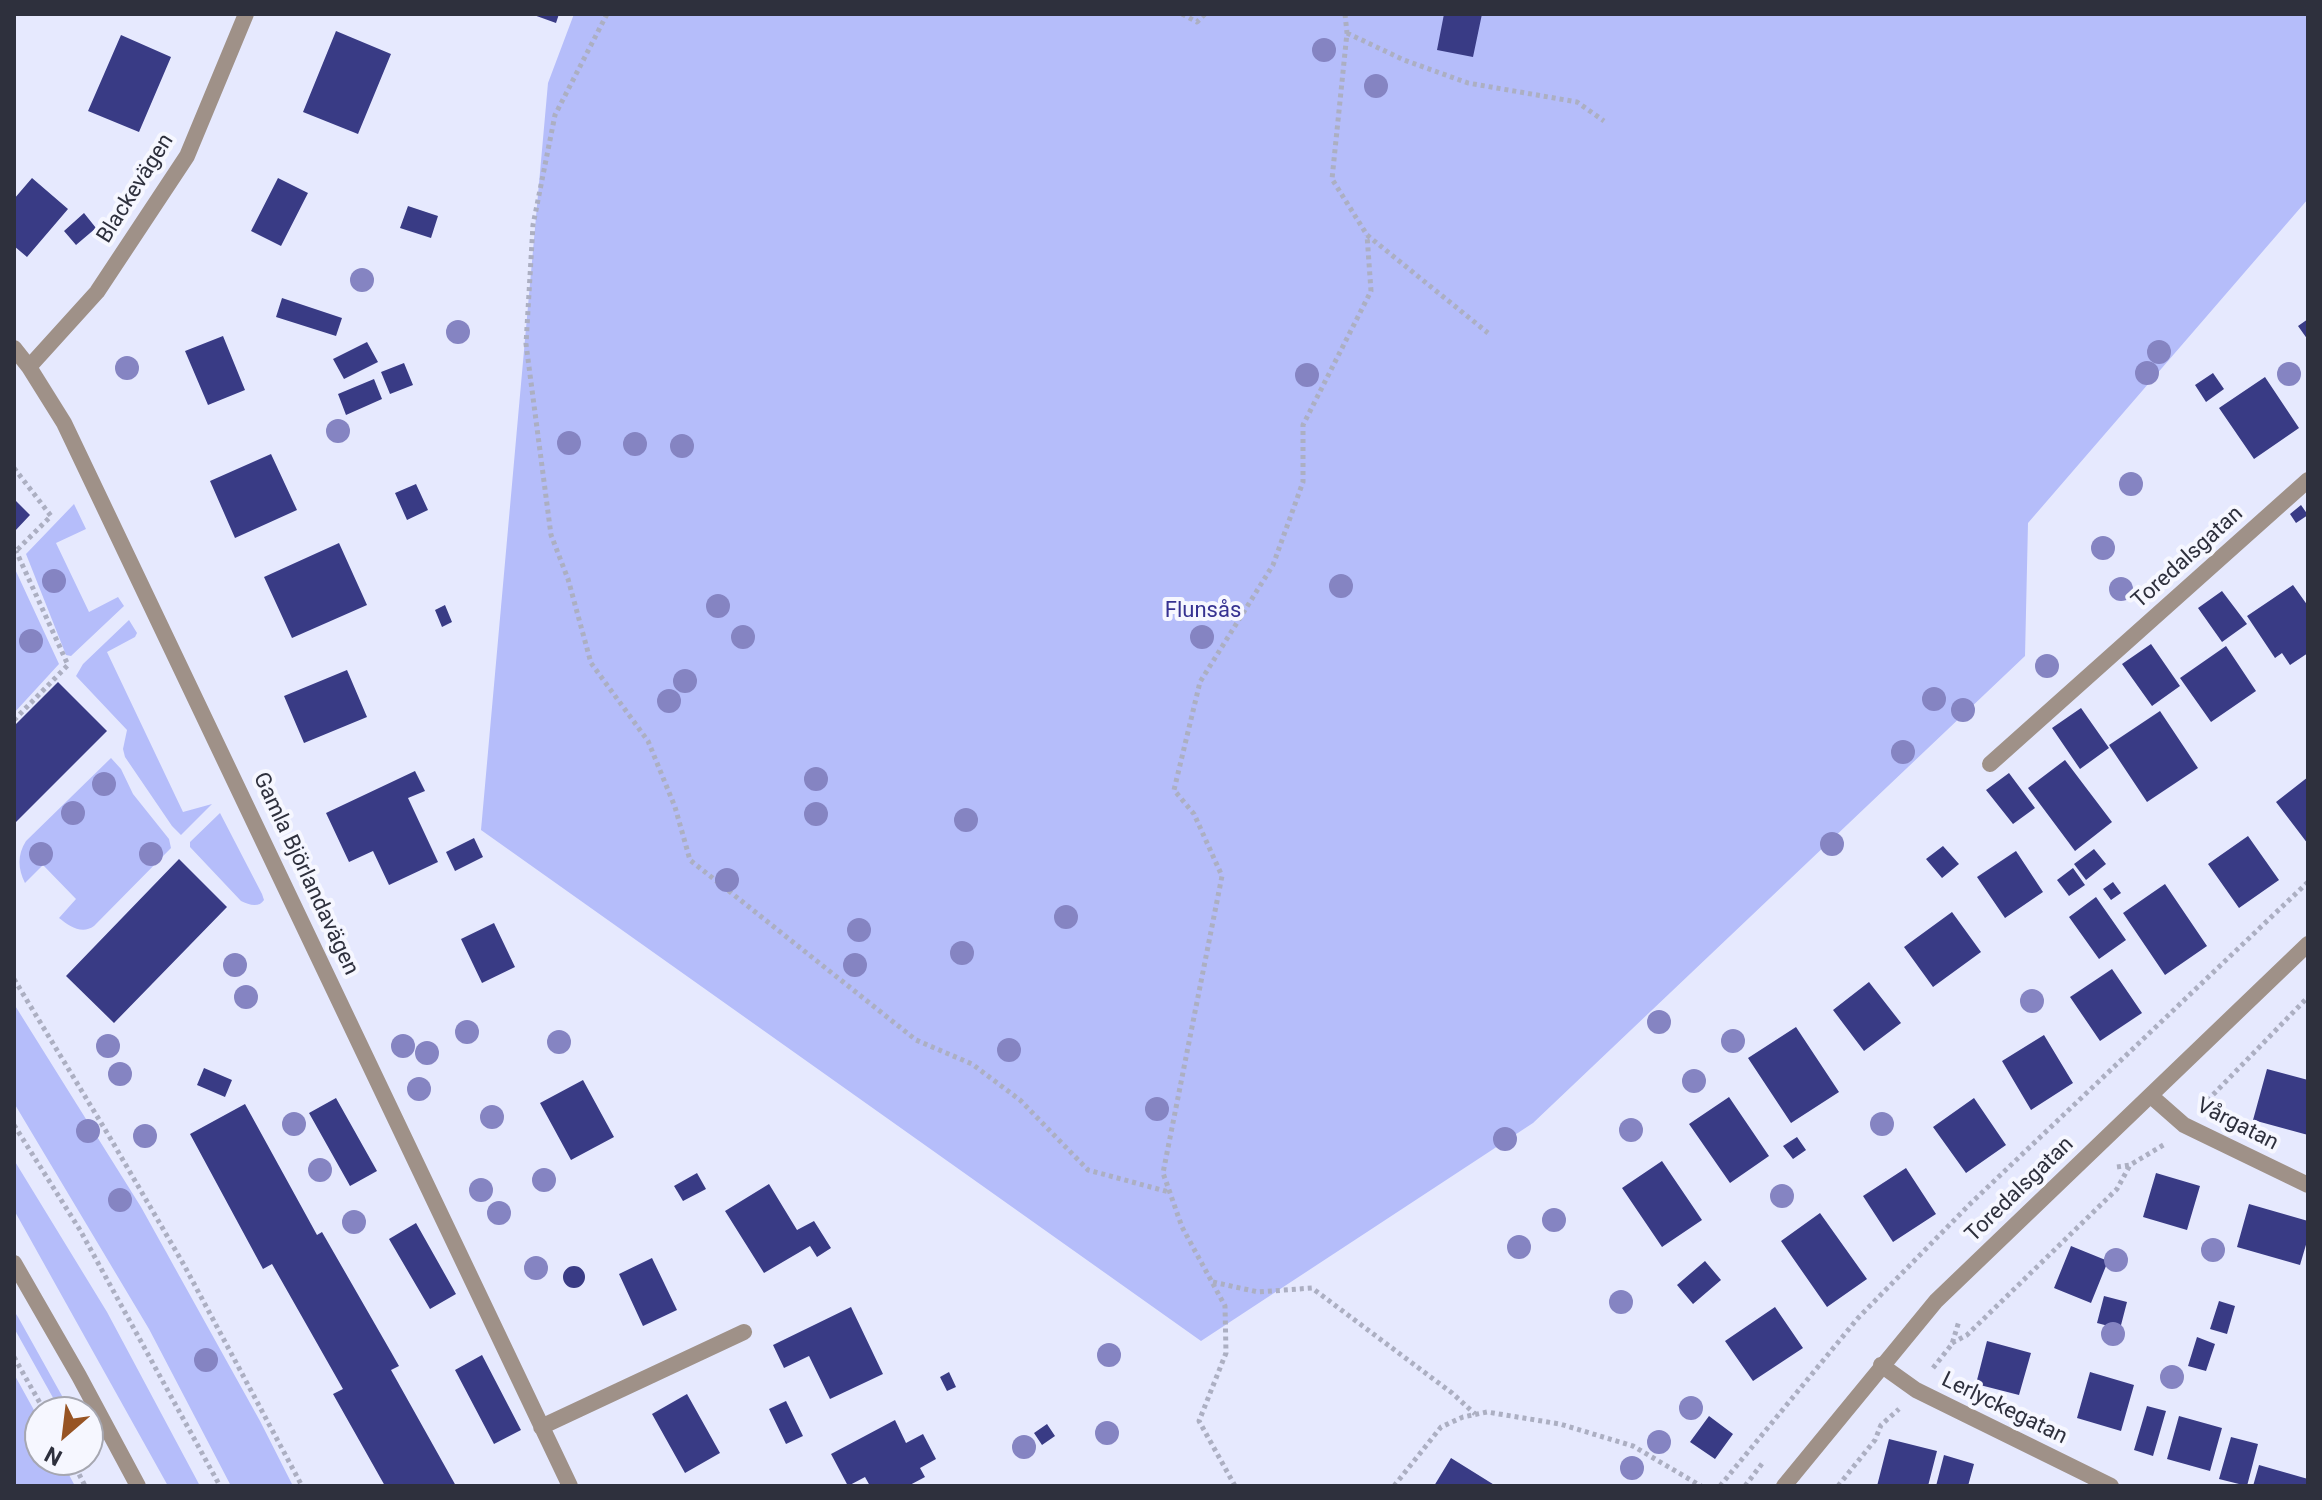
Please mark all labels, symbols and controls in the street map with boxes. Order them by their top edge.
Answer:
street label: Blackevägen [92,130,180,248]
street label: Toredalsgatan [2127,501,2249,615]
park label: Flunsås [1165,598,1241,624]
street label: Gamla Björlandavägen [246,769,364,979]
street label: Vårgatan [2192,1093,2282,1157]
street label: Toredalsgatan [1960,1132,2080,1248]
street label: Lerlyckegatan [1937,1367,2071,1451]
north arrow [24,1396,104,1476]
text: N [41,1441,66,1471]

